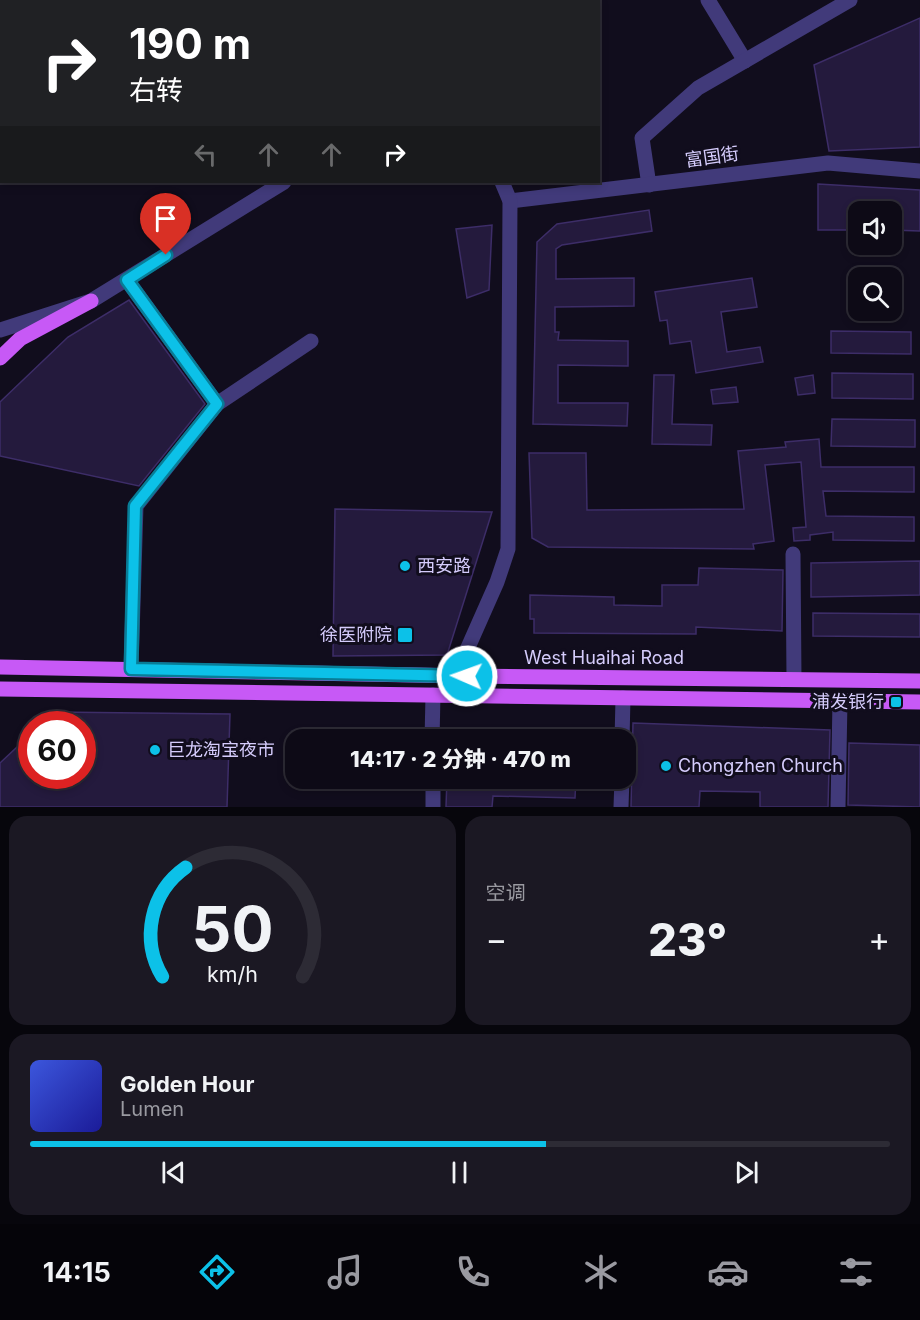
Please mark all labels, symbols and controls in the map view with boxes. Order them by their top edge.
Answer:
text: 190 m [129,18,251,69]
icon: right [30,24,108,102]
text: 右转 [129,74,183,107]
icon: left [189,138,222,171]
icon: ahead [252,138,285,171]
icon: ahead [315,138,348,171]
icon: right [378,138,411,171]
street label: 富国街 [684,142,740,171]
pin [140,193,191,255]
map controls [848,201,902,321]
button: sound [848,201,902,255]
icon: arrive [149,202,182,235]
button: search [848,267,902,321]
place label: 西安路 [417,555,471,576]
marker: 西安路 [398,559,412,573]
place label: 徐医附院 [320,624,392,645]
marker: 徐医附院 [396,626,414,644]
position arrow [435,644,499,708]
street label: West Huaihai Road [524,647,684,668]
place label: 浦发银行 [812,691,884,712]
marker: 浦发银行 [889,695,903,709]
speed limit sign: 60 [18,711,96,789]
place label: 巨龙淘宝夜市 [167,739,275,760]
marker: 巨龙淘宝夜市 [148,743,162,757]
text: 14:17 · 2 分钟 · 470 m [350,746,571,772]
place label: Chongzhen Church [678,755,843,776]
marker: Chongzhen Church [659,759,673,773]
text: 空调 [486,881,526,905]
text: 50 [191,891,273,966]
text: 23° [648,912,727,967]
text: − [486,919,507,959]
text: + [868,919,890,959]
text: km/h [207,962,258,988]
text: Golden Hour [120,1071,254,1097]
text: Lumen [120,1097,184,1121]
icon: previous [157,1156,190,1189]
icon: pause [443,1156,476,1189]
icon: next [730,1156,763,1189]
icon: directions [196,1251,238,1293]
icon: music [324,1251,366,1293]
icon: phone [452,1251,494,1293]
icon: climate [580,1251,622,1293]
icon: car [707,1251,749,1293]
icon: filters [835,1251,877,1293]
text: 14:15 [43,1256,111,1289]

